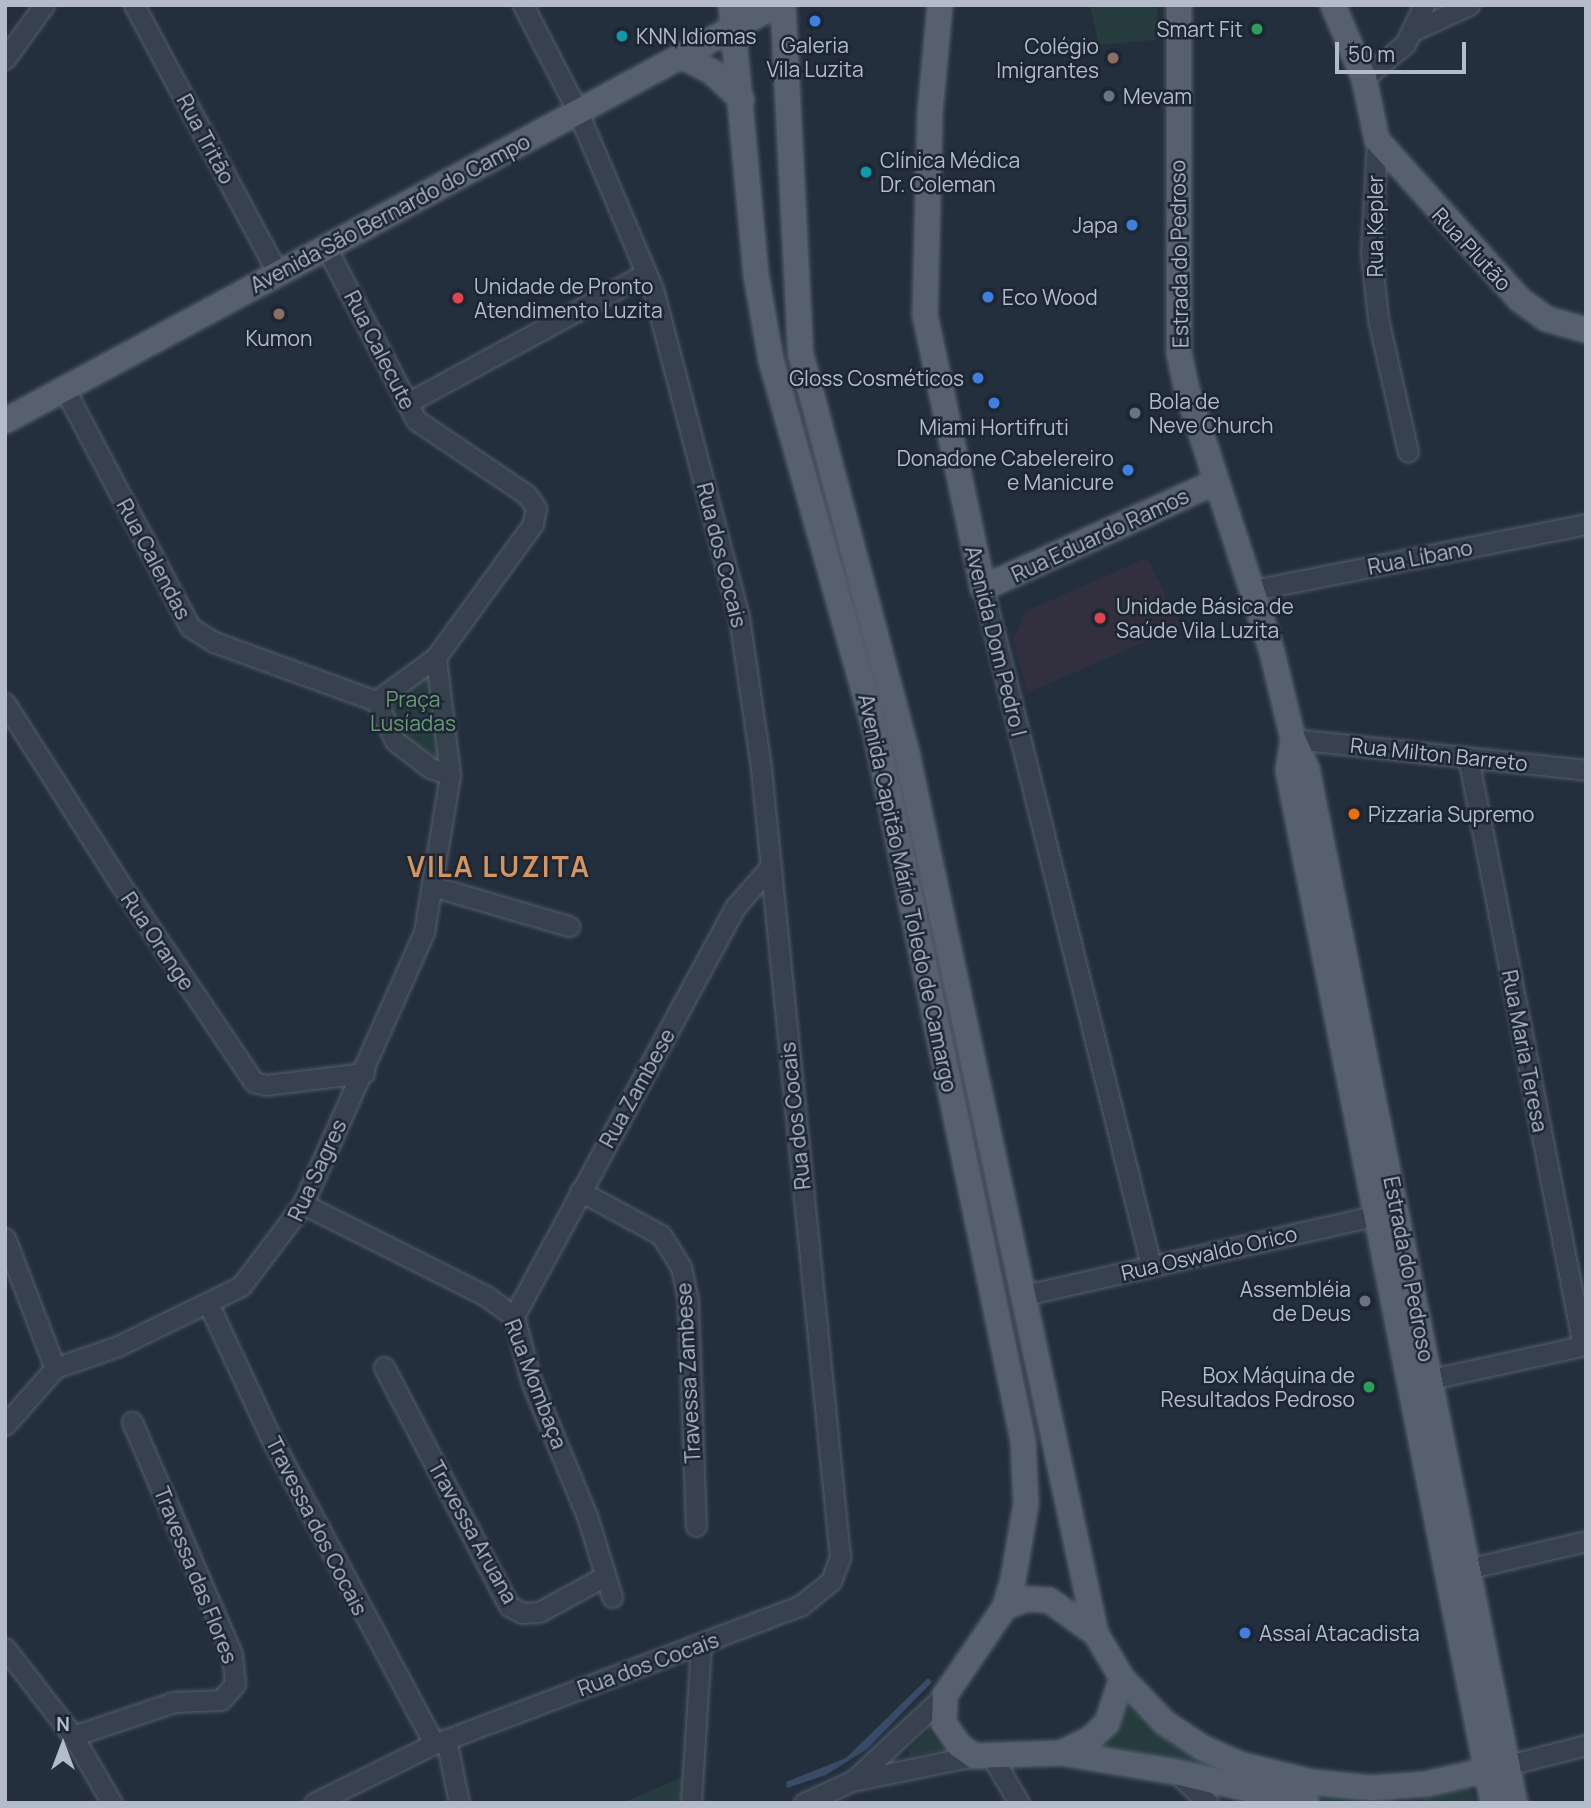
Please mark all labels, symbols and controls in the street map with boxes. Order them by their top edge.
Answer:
marker: Galeria Vila Luzita [807,13,823,29]
place label: Smart Fit [1157,16,1243,42]
marker: Smart Fit [1249,21,1265,37]
place label: KNN Idiomas [636,23,757,49]
marker: KNN Idiomas [614,28,630,44]
scale bar [1339,28,1470,72]
place label: Galeria Vila Luzita [766,32,864,82]
place label: Colégio Imigrantes [996,33,1099,83]
text: 50 m [1348,40,1395,68]
marker: Colégio Imigrantes [1105,50,1121,66]
place label: Mevam [1123,83,1192,109]
marker: Mevam [1101,88,1117,104]
street label: Rua Tritão [172,90,240,188]
street label: Avenida São Bernardo do Campo [246,128,534,298]
place label: Clínica Médica Dr. Coleman [880,147,1020,197]
street label: Estrada do Pedroso [1165,160,1193,348]
marker: Clínica Médica Dr. Coleman [858,164,874,180]
street label: Rua Kepler [1362,175,1388,277]
street label: Rua Plutão [1427,202,1517,296]
place label: Japa [1073,212,1118,238]
marker: Japa [1124,217,1140,233]
place label: Unidade de Pronto Atendimento Luzita [474,273,663,323]
place label: Eco Wood [1002,284,1098,310]
street label: Rua Calecute [339,286,421,414]
marker: Unidade de Pronto Atendimento Luzita [448,288,468,308]
marker: Eco Wood [980,289,996,305]
marker: Kumon [271,306,287,322]
place label: Kumon [246,325,312,351]
place label: Gloss Cosméticos [789,365,964,391]
marker: Gloss Cosméticos [970,370,986,386]
place label: Bola de Neve Church [1149,388,1273,438]
marker: Miami Hortifruti [986,395,1002,411]
marker: Bola de Neve Church [1127,405,1143,421]
place label: Miami Hortifruti [919,414,1069,440]
place label: Donadone Cabelereiro e Manicure [897,445,1114,495]
marker: Donadone Cabelereiro e Manicure [1120,462,1136,478]
street label: Rua dos Cocais [692,480,752,630]
street label: Rua Eduardo Ramos [1007,483,1193,587]
street label: Rua Calendas [112,495,196,623]
street label: Rua Líbano [1366,535,1474,579]
street label: Avenida Dom Pedro I [960,543,1032,739]
place label: Unidade Básica de Saúde Vila Luzita [1116,593,1294,643]
marker: Unidade Básica de Saúde Vila Luzita [1090,608,1110,628]
park label: Praça Lusíadas [370,686,456,736]
street label: Avenida Capitão Mário Toledo de Camargo [853,692,963,1094]
street label: Rua Milton Barreto [1349,732,1529,776]
place label: Pizzaria Supremo [1368,801,1535,827]
marker: Pizzaria Supremo [1346,806,1362,822]
district label: VILA LUZITA [408,849,590,883]
street label: Rua Orange [116,887,200,995]
street label: Rua Maria Teresa [1497,968,1553,1134]
street label: Rua Zambese [594,1024,680,1152]
street label: Rua dos Cocais [775,1041,815,1191]
street label: Rua Sagres [282,1115,352,1225]
street label: Estrada do Pedroso [1379,1174,1439,1364]
street label: Rua Oswaldo Orico [1119,1220,1299,1286]
place label: Assembléia de Deus [1240,1276,1351,1326]
street label: Travessa Zambese [671,1282,705,1464]
marker: Assembléia de Deus [1357,1293,1373,1309]
street label: Rua Mombaça [500,1316,572,1452]
place label: Box Máquina de Resultados Pedroso [1161,1362,1355,1412]
marker: Box Máquina de Resultados Pedroso [1361,1379,1377,1395]
street label: Travessa dos Cocais [261,1433,373,1619]
street label: Travessa Aruana [423,1456,523,1608]
street label: Travessa das Flores [149,1483,243,1667]
place label: Assaí Atacadista [1259,1620,1420,1646]
marker: Assaí Atacadista [1237,1625,1253,1641]
street label: Rua dos Cocais [574,1627,722,1701]
north arrow [28,1710,98,1780]
text: N [56,1711,70,1737]

